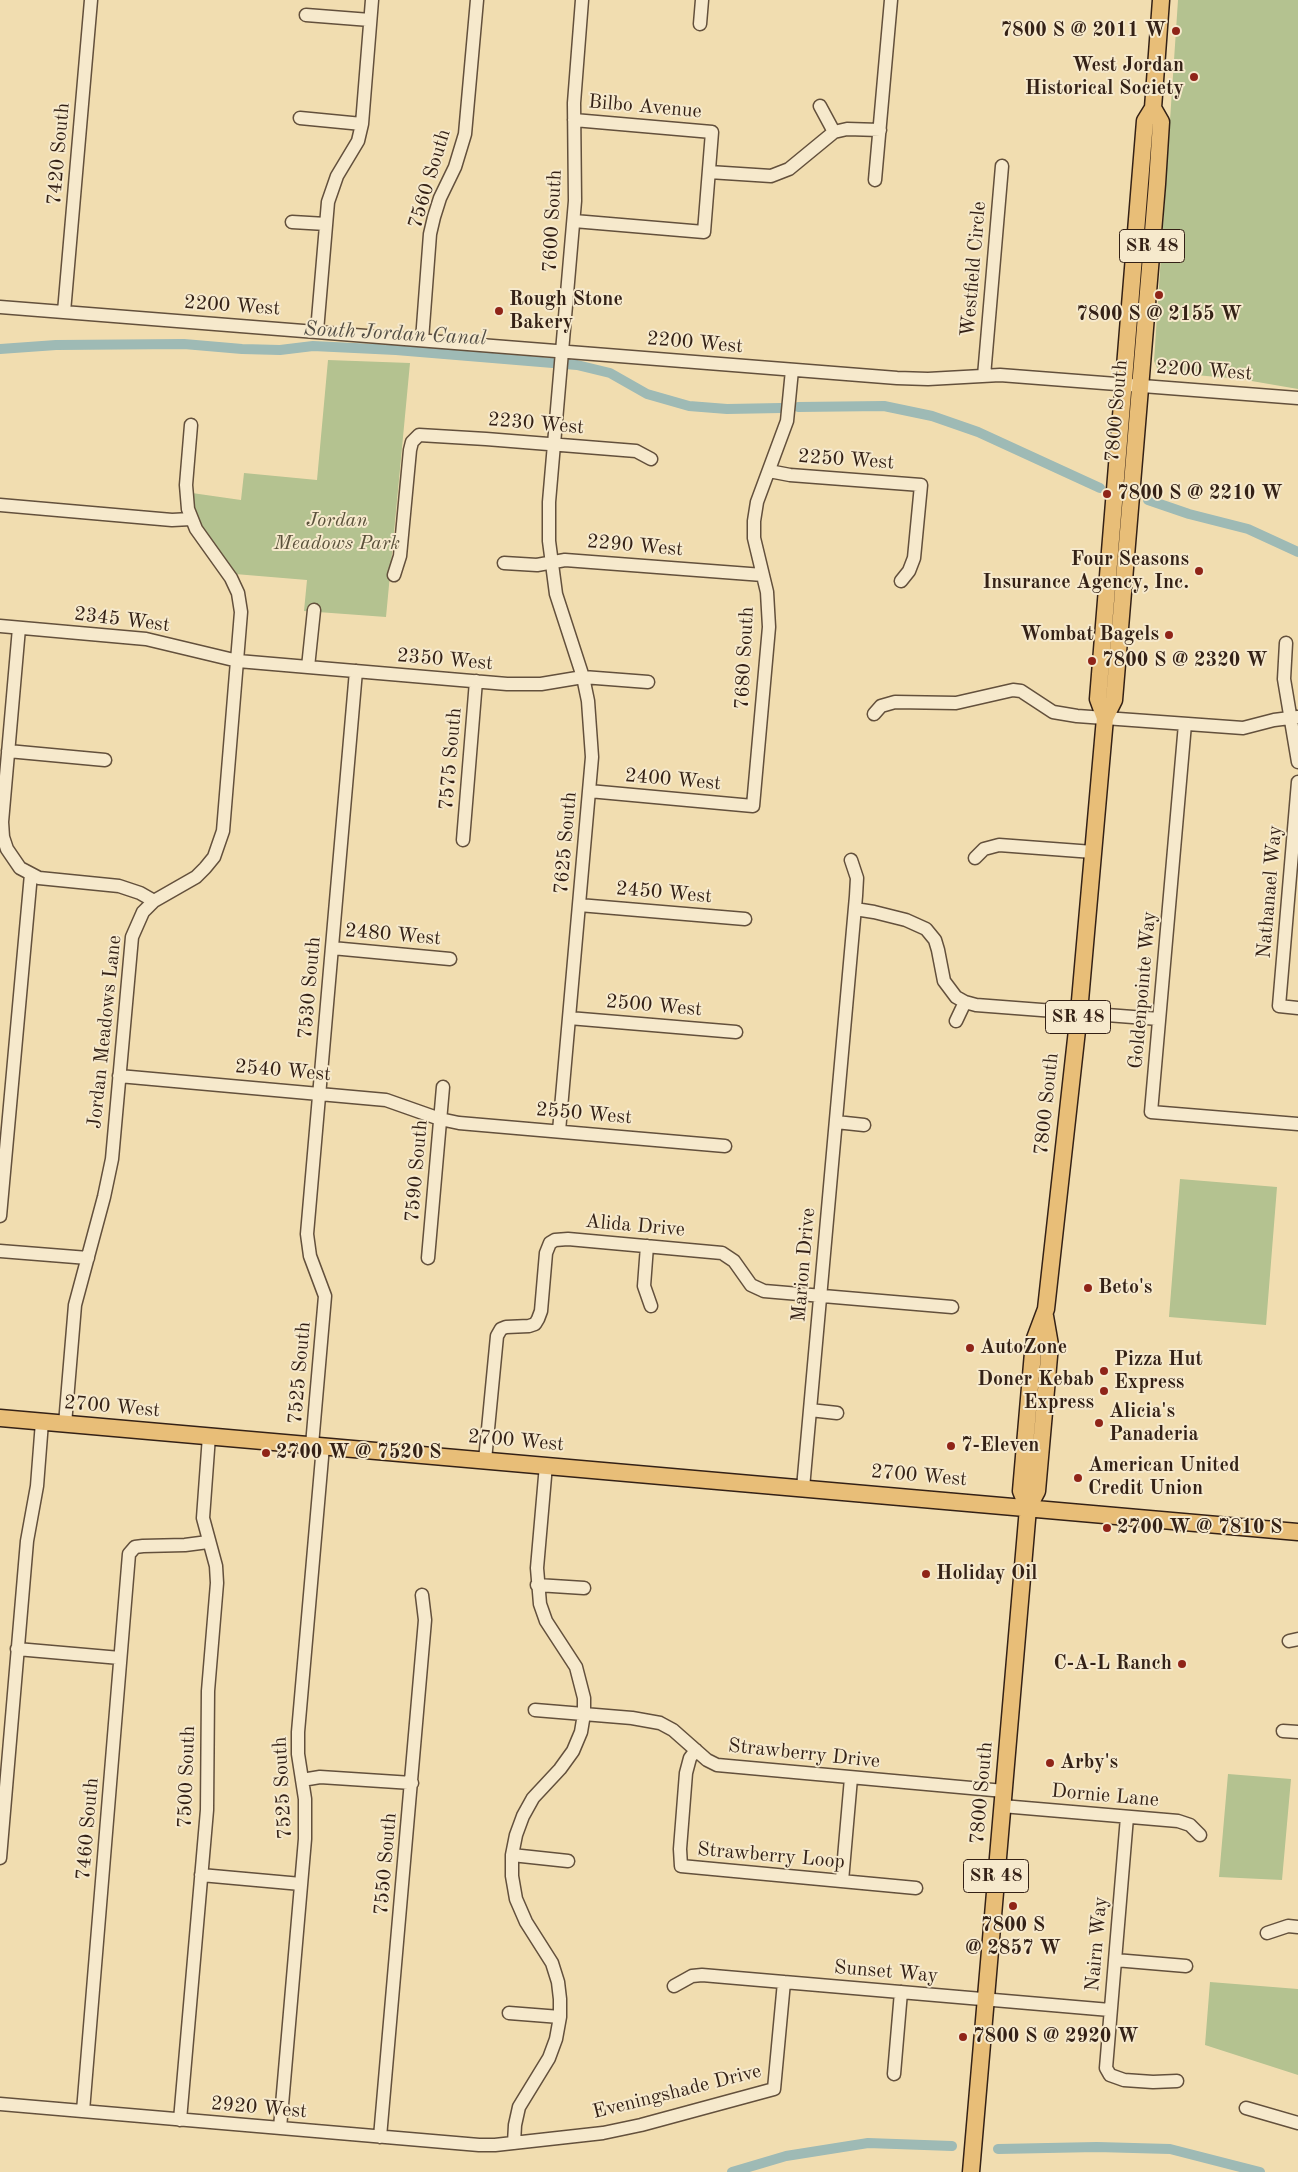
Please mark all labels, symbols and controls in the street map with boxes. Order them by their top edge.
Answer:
place label: 7800 S @ 2011 W [1000,19,1166,43]
marker: 7800 S @ 2011 W [1170,25,1182,37]
place label: West Jordan Historical Society [1025,54,1184,101]
marker: West Jordan Historical Society [1188,71,1200,83]
street label: Bilbo Avenue [587,90,703,124]
street label: 7420 South [43,102,75,206]
street label: 7560 South [403,126,457,232]
street label: 7600 South [538,169,568,273]
street label: Westfield Circle [956,200,992,338]
road number: SR 48 [1120,230,1184,262]
place label: Rough Stone Bakery [509,288,623,335]
marker: 7800 S @ 2155 W [1153,289,1165,301]
street label: 2200 West [183,291,281,321]
place label: 7800 S @ 2155 W [1076,303,1242,327]
marker: Rough Stone Bakery [493,305,505,317]
water label: South Jordan Canal [303,317,487,351]
street label: 2200 West [646,327,744,359]
street label: 2200 West [1155,356,1253,386]
street label: 7800 South [1101,359,1133,463]
street label: 2230 West [487,408,585,440]
street label: 2250 West [797,445,895,475]
place label: 7800 S @ 2210 W [1117,482,1283,506]
marker: 7800 S @ 2210 W [1101,488,1113,500]
park label: Jordan Meadows Park [274,509,400,556]
street label: 2290 West [586,530,684,562]
place label: Four Seasons Insurance Agency, Inc. [982,548,1189,595]
marker: Four Seasons Insurance Agency, Inc. [1193,565,1205,577]
street label: 2345 West [73,602,171,638]
street label: 7680 South [730,606,760,710]
place label: Wombat Bagels [1020,623,1159,647]
marker: Wombat Bagels [1163,629,1175,641]
street label: 2350 West [396,644,494,676]
place label: 7800 S @ 2320 W [1102,649,1268,673]
marker: 7800 S @ 2320 W [1086,655,1098,667]
street label: 7575 South [435,707,467,811]
street label: 2400 West [624,764,722,796]
street label: 7625 South [550,791,582,895]
street label: Nathanael Way [1252,824,1288,960]
street label: 2450 West [615,877,713,909]
street label: Goldenpointe Way [1124,910,1162,1070]
street label: 2480 West [344,919,442,951]
street label: Jordan Meadows Lane [83,934,127,1130]
street label: 7530 South [294,936,326,1040]
street label: 2500 West [605,990,703,1022]
road number: SR 48 [1046,1000,1110,1034]
street label: 7800 South [1030,1052,1064,1156]
street label: 2540 West [234,1055,332,1087]
street label: 2550 West [535,1098,633,1130]
street label: 7590 South [401,1119,433,1223]
street label: Marion Drive [787,1207,821,1323]
street label: Alida Drive [584,1210,686,1242]
place label: Beto's [1098,1276,1152,1300]
marker: Beto's [1082,1282,1094,1294]
street label: 7525 South [284,1321,316,1425]
place label: AutoZone [980,1336,1067,1360]
marker: AutoZone [964,1342,976,1354]
place label: Pizza Hut Express [1114,1348,1203,1395]
marker: Pizza Hut Express [1098,1365,1110,1377]
place label: Doner Kebab Express [977,1368,1094,1415]
marker: Doner Kebab Express [1098,1385,1110,1397]
street label: 2700 West [63,1391,161,1423]
place label: Alicia's Panaderia [1109,1400,1199,1447]
marker: Alicia's Panaderia [1093,1417,1105,1429]
street label: 2700 West [467,1425,565,1457]
place label: 7-Eleven [961,1434,1039,1458]
marker: 7-Eleven [945,1440,957,1452]
place label: 2700 W @ 7520 S [276,1441,442,1465]
marker: 2700 W @ 7520 S [260,1447,272,1459]
place label: American United Credit Union [1088,1454,1240,1501]
street label: 2700 West [870,1460,968,1492]
marker: American United Credit Union [1072,1472,1084,1484]
place label: 2700 W @ 7810 S [1117,1516,1283,1540]
marker: 2700 W @ 7810 S [1101,1522,1113,1534]
place label: Holiday Oil [936,1562,1037,1586]
marker: Holiday Oil [920,1568,932,1580]
place label: C-A-L Ranch [1053,1652,1172,1676]
marker: C-A-L Ranch [1176,1658,1188,1670]
street label: 7500 South [173,1725,201,1829]
street label: Strawberry Drive [727,1734,881,1774]
street label: 7525 South [268,1736,298,1840]
street label: 7800 South [966,1741,998,1845]
place label: Arby's [1060,1751,1118,1775]
marker: Arby's [1044,1757,1056,1769]
street label: 7460 South [72,1777,104,1881]
street label: Dornie Lane [1050,1779,1160,1813]
street label: 7550 South [370,1812,402,1916]
street label: Strawberry Loop [696,1838,846,1874]
road number: SR 48 [964,1860,1028,1892]
street label: Nairn Way [1081,1896,1113,1992]
marker: 7800 S @ 2857 W [1007,1900,1019,1912]
place label: 7800 S @ 2857 W [965,1914,1061,1961]
street label: Sunset Way [833,1956,939,1988]
place label: 7800 S @ 2920 W [973,2025,1139,2049]
marker: 7800 S @ 2920 W [957,2031,969,2043]
street label: Eveningshade Drive [590,2059,764,2125]
street label: 2920 West [210,2092,308,2124]

